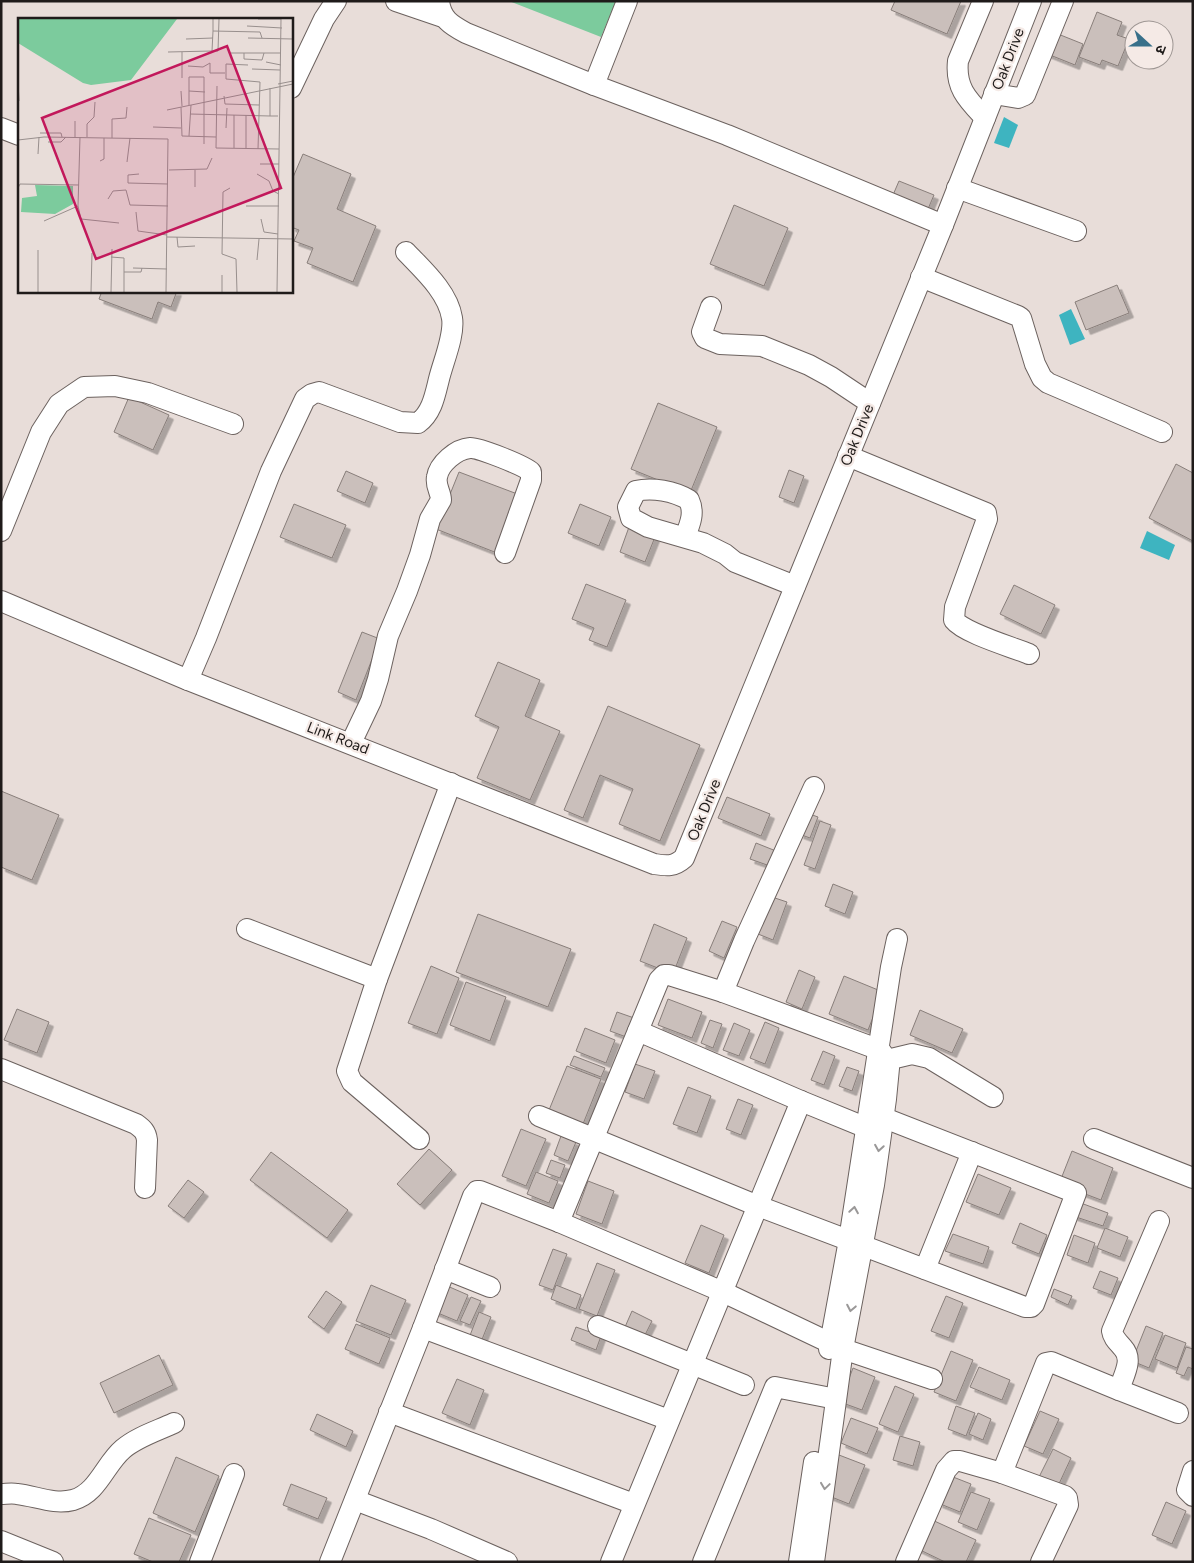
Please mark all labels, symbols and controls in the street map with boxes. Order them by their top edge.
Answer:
inset map [18,18,292,292]
north arrow [1124,20,1174,70]
street label: Oak Drive [988,25,1028,93]
text: उ [1151,43,1170,57]
street label: Oak Drive [836,402,878,468]
street label: Link Road [304,718,372,758]
street label: Oak Drive [683,777,725,843]
one-way arrow [875,1143,885,1152]
one-way arrow [848,1206,858,1214]
one-way arrow [846,1303,856,1312]
one-way arrow [820,1481,830,1490]

